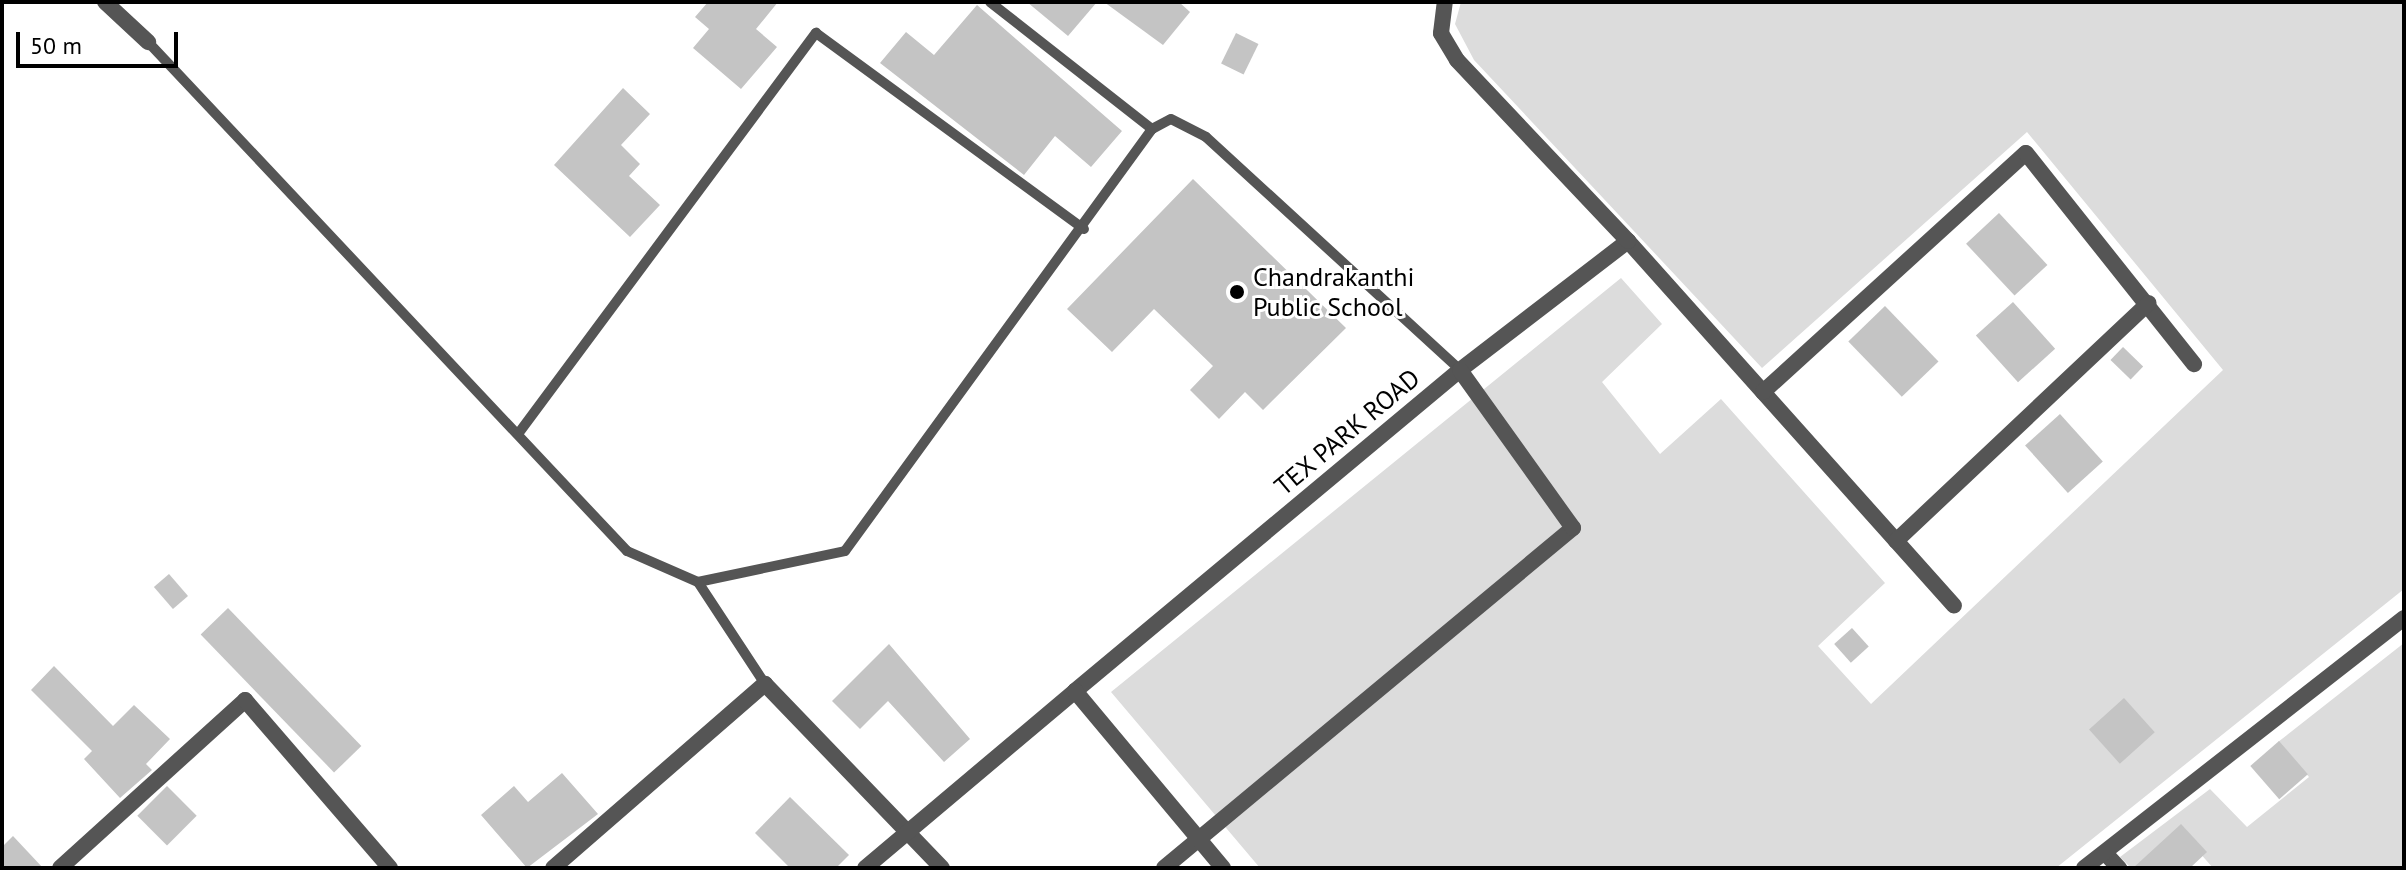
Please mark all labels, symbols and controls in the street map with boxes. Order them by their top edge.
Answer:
scale bar [20,16,182,66]
text: 50 m [30,30,82,61]
place label: Chandrakanthi Public School [1253,261,1414,322]
marker: Chandrakanthi Public School [1228,283,1246,301]
street label: TEX PARK ROAD [1267,362,1427,502]

